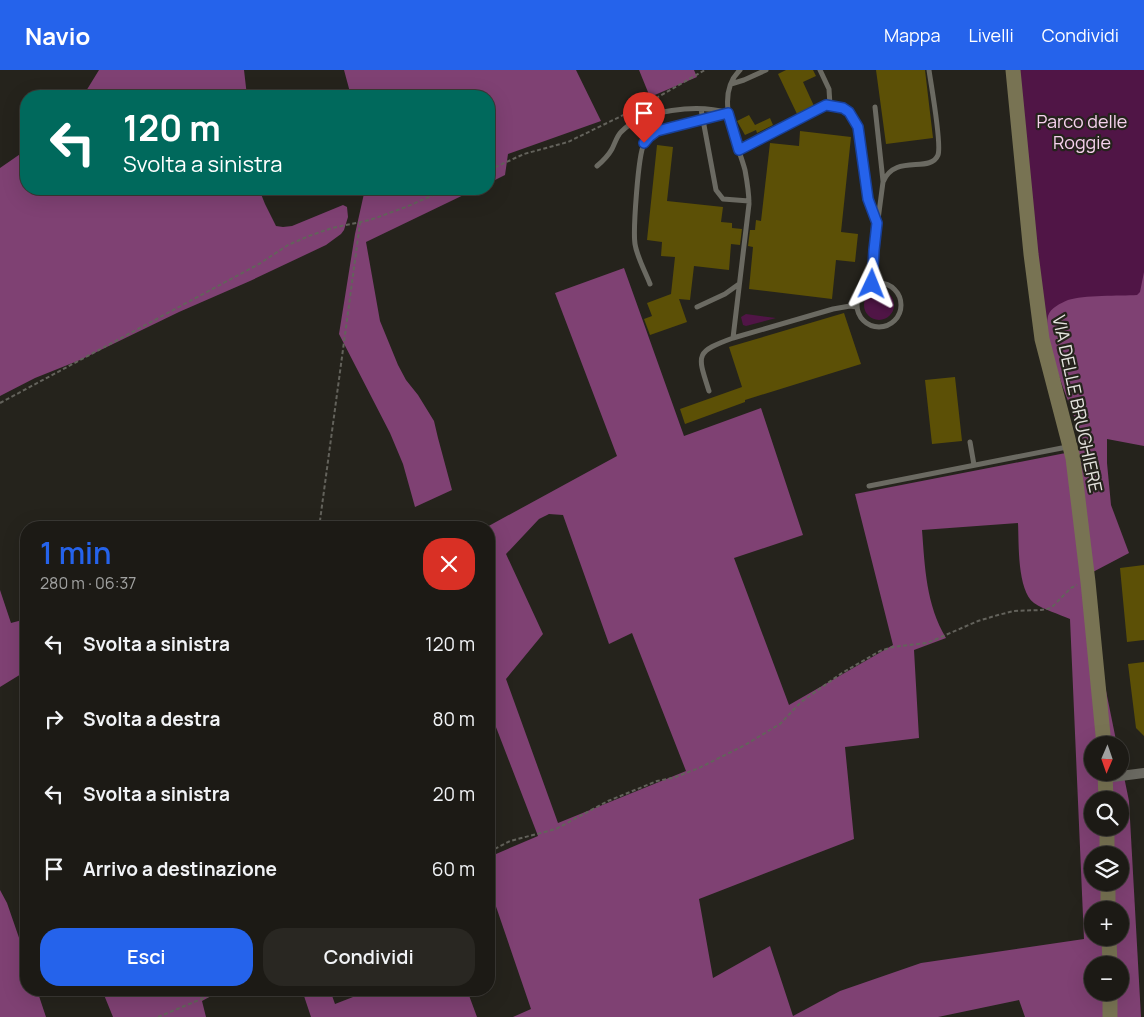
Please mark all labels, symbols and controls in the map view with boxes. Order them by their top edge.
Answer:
text: Navio [25,19,90,52]
text: Mappa [884,23,940,47]
text: Livelli [968,23,1014,47]
text: Condividi [1042,23,1119,47]
pin [623,92,665,143]
icon: arrive [630,99,658,127]
text: 120 m [123,104,221,152]
park label: Parco delle Roggie [1037,109,1127,154]
icon: left [40,110,105,175]
text: Svolta a sinistra [123,149,282,179]
position arrow [845,257,897,309]
street label: VIA DELLE BRUGHIERE [1047,313,1109,495]
text: 1 min [40,532,112,573]
button: close [423,538,475,590]
text: 280 m · 06:37 [40,572,136,594]
icon: left [40,630,68,658]
text: Svolta a sinistra [83,631,230,657]
text: 120 m [425,631,475,657]
icon: right [40,705,68,733]
text: Svolta a destra [83,706,220,732]
text: 80 m [432,706,475,732]
north arrow [1084,736,1129,781]
map controls [1084,736,1129,1001]
icon: left [40,780,68,808]
text: Svolta a sinistra [83,781,230,807]
text: 20 m [433,781,475,807]
button: search [1084,791,1129,836]
button: layers [1084,846,1129,891]
icon: arrive [40,855,68,883]
text: Arrivo a destinazione [83,856,277,882]
text: 60 m [432,856,475,882]
button: + [1084,901,1129,946]
button: Esci [40,928,253,986]
button: Condividi [263,928,475,986]
button: − [1084,956,1129,1001]

